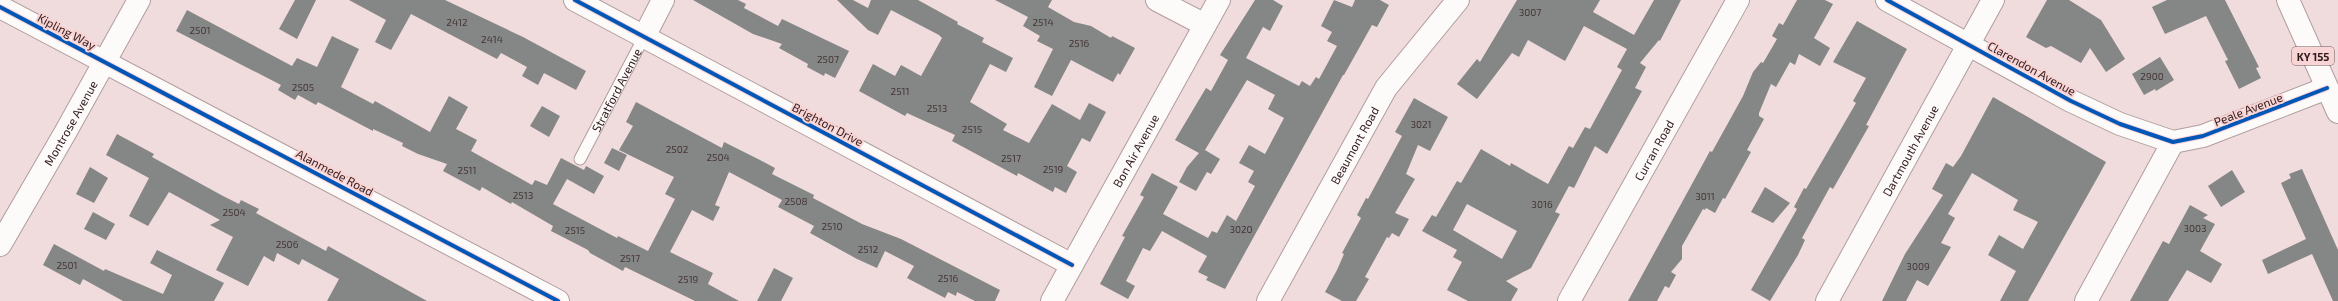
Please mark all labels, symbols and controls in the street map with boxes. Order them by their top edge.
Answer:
house number: 3007 [1519,6,1541,18]
street label: Kipling Way [35,10,99,52]
house number: 2412 [446,16,468,28]
house number: 2514 [1032,16,1054,28]
house number: 2501 [190,24,211,36]
house number: 2414 [481,33,503,45]
house number: 2516 [1069,37,1090,49]
street label: Clarendon Avenue [1986,38,2078,98]
street label: Stratford Avenue [588,46,644,134]
road number: KY 155 [2292,47,2334,65]
house number: 2507 [817,53,839,65]
house number: 2900 [2140,70,2164,82]
street label: Montrose Avenue [41,78,100,168]
house number: 2505 [292,81,314,93]
house number: 2511 [891,85,909,97]
street label: Peale Avenue [2212,89,2284,129]
street label: Brighton Drive [790,99,866,149]
house number: 2513 [927,102,947,114]
street label: Dartmouth Avenue [1879,102,1941,199]
street label: Beaumont Road [1327,104,1381,187]
street label: Bon Air Avenue [1110,112,1161,190]
street label: Curran Road [1631,117,1676,183]
house number: 3021 [1410,118,1432,130]
house number: 2515 [962,123,982,135]
house number: 2502 [666,143,689,155]
street label: Alanmede Road [294,146,376,198]
house number: 2504 [706,151,730,163]
house number: 2517 [1001,152,1021,164]
house number: 2519 [1043,163,1064,175]
house number: 2511 [458,164,476,176]
house number: 2513 [513,189,533,201]
house number: 3011 [1695,190,1715,202]
house number: 2508 [784,195,808,207]
house number: 3016 [1531,198,1553,210]
house number: 2504 [222,206,246,218]
house number: 2510 [822,220,843,232]
house number: 3003 [2183,222,2207,234]
house number: 3020 [1229,223,1253,235]
house number: 2515 [565,224,585,236]
house number: 2506 [276,238,299,250]
house number: 2512 [858,243,879,255]
house number: 2517 [620,252,640,264]
house number: 2501 [57,259,78,271]
house number: 3009 [1906,260,1930,272]
house number: 2516 [938,272,959,284]
house number: 2519 [678,273,699,285]

